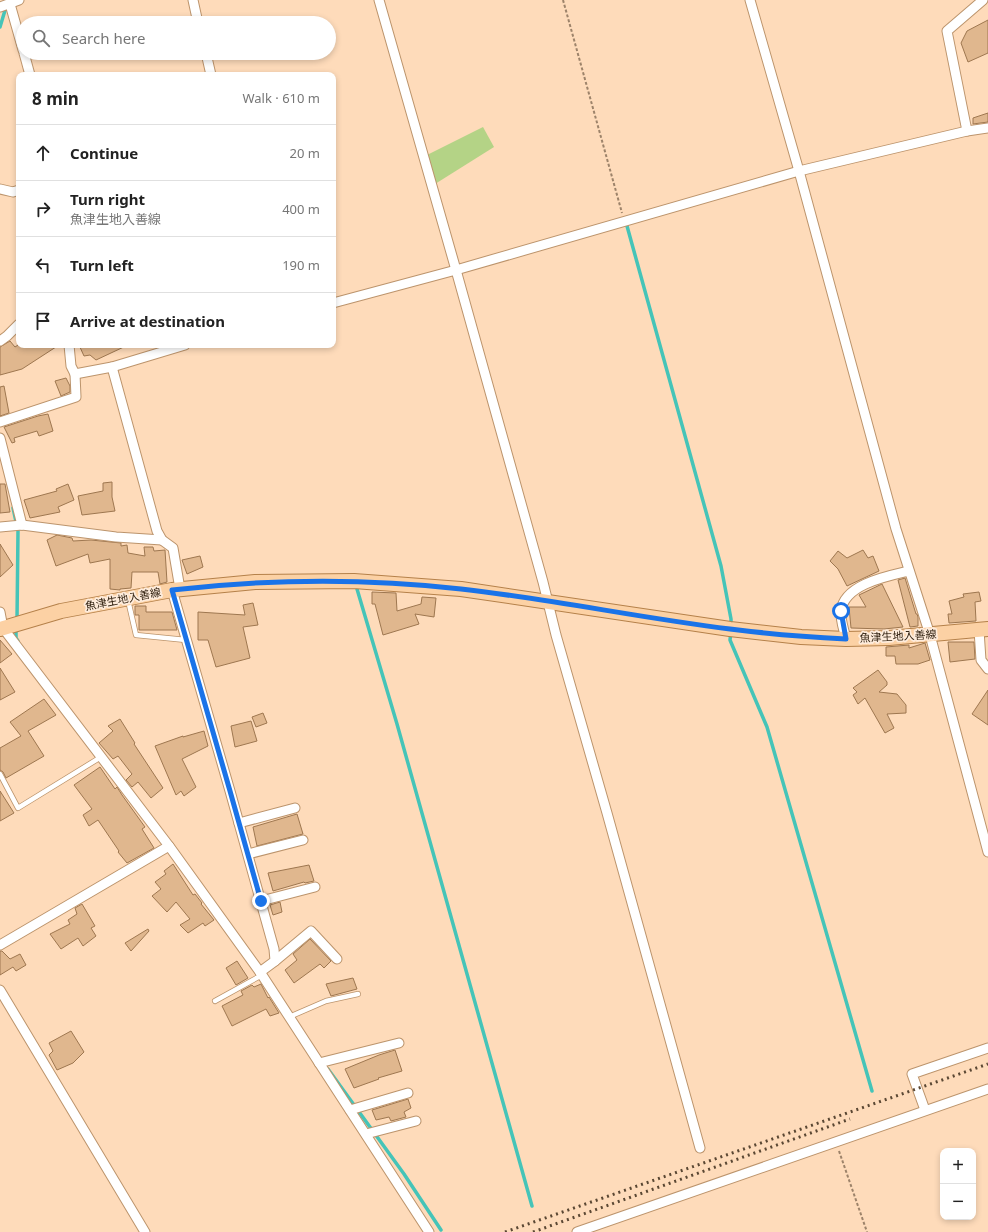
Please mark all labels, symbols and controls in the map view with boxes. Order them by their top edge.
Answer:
search box [16,16,336,60]
icon: search [30,27,52,49]
text: Search here [62,28,145,48]
text: 8 min [32,87,79,110]
text: Walk · 610 m [242,89,320,107]
icon: ahead [32,142,54,164]
text: Continue [70,143,138,163]
text: 20 m [290,144,320,162]
text: Turn right [70,189,145,209]
icon: right [32,198,54,220]
text: 400 m [282,200,320,218]
text: 魚津生地入善線 [70,210,161,228]
icon: left [32,254,54,276]
text: Turn left [70,255,134,275]
text: 190 m [282,256,320,274]
icon: arrive [32,310,54,332]
text: Arrive at destination [70,311,225,331]
street label: 魚津生地入善線 [84,584,162,613]
route start [832,602,850,620]
street label: 魚津生地入善線 [859,626,937,645]
route end [252,892,270,910]
map controls [940,1148,976,1220]
button: + [940,1148,976,1184]
button: − [940,1184,976,1220]

